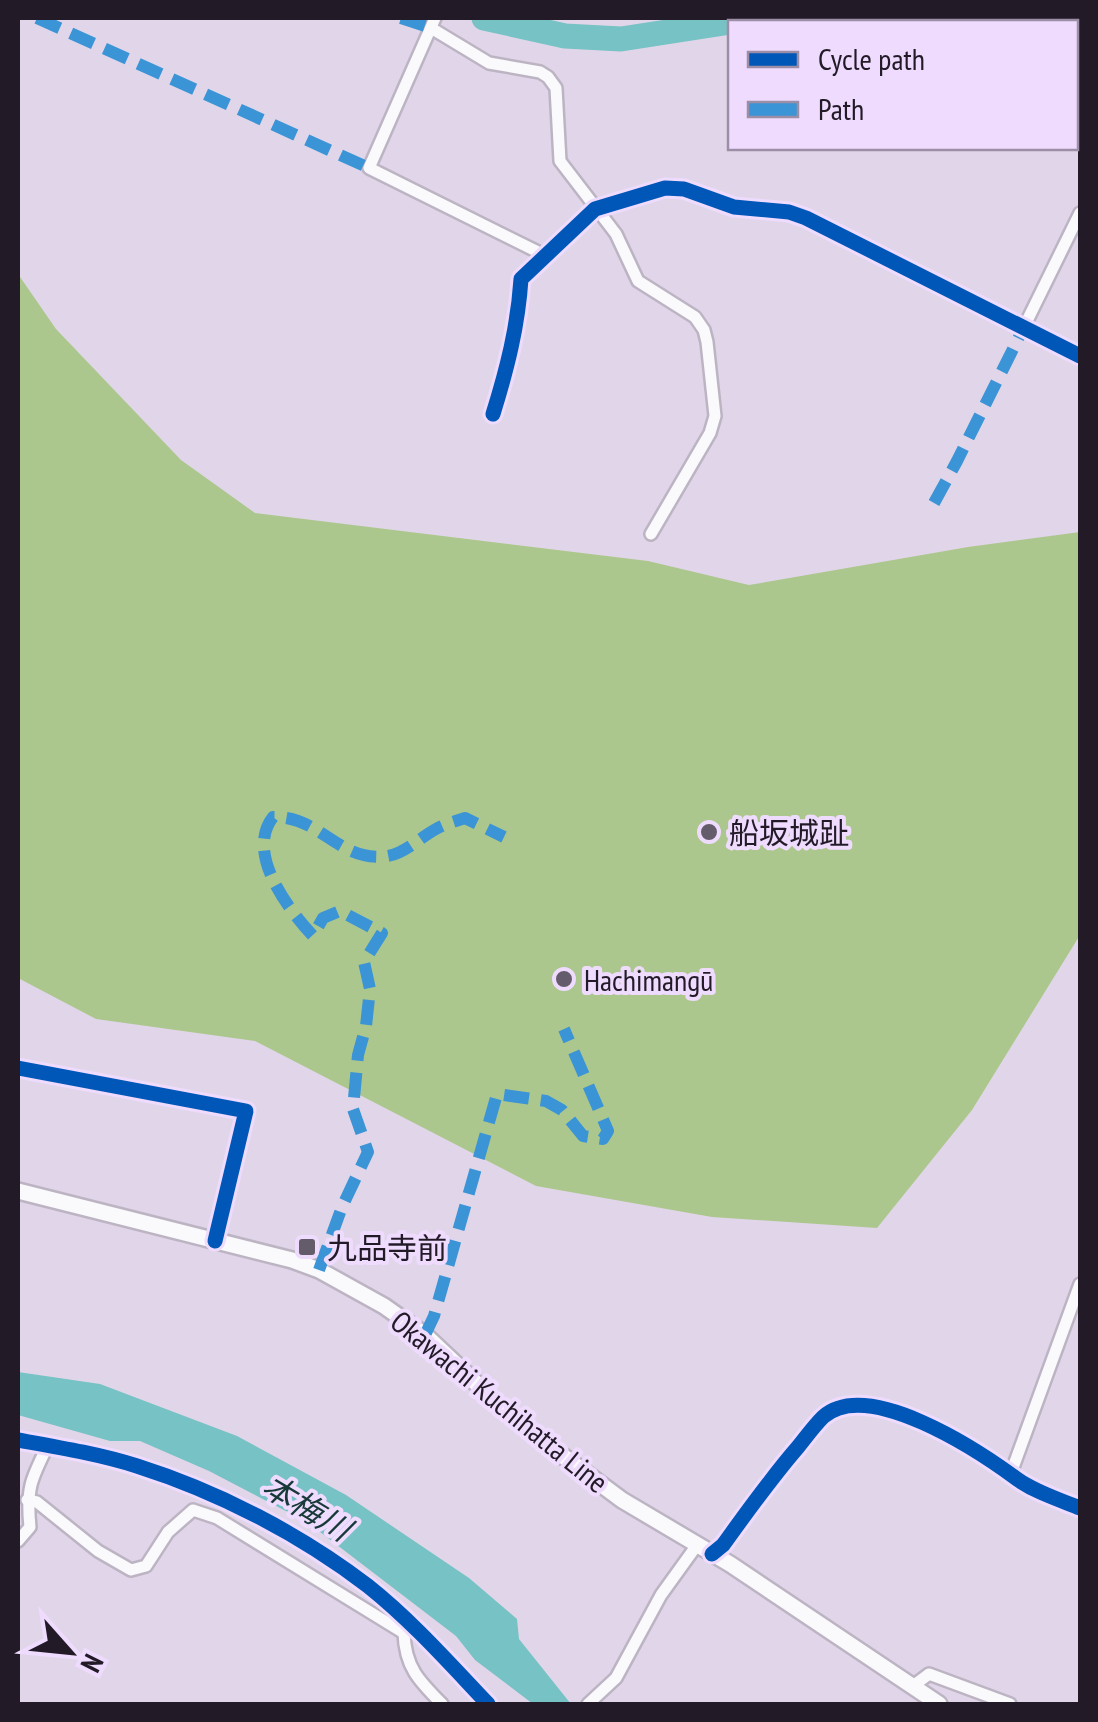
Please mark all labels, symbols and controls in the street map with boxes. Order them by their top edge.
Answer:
legend [728,20,1078,150]
text: Cycle path [818,39,925,78]
text: Path [818,89,864,128]
place label: 船坂城趾 [729,813,849,852]
marker: 船坂城趾 [698,821,720,843]
place label: Hachimangū [584,960,713,999]
marker: Hachimangū [553,968,575,990]
place label: 九品寺前 [327,1228,447,1267]
marker: 九品寺前 [296,1236,318,1258]
street label: Okawachi Kuchihatta Line [383,1301,617,1501]
water label: 本梅川 [255,1464,362,1551]
north arrow [20,1602,120,1702]
text: N [73,1648,113,1679]

